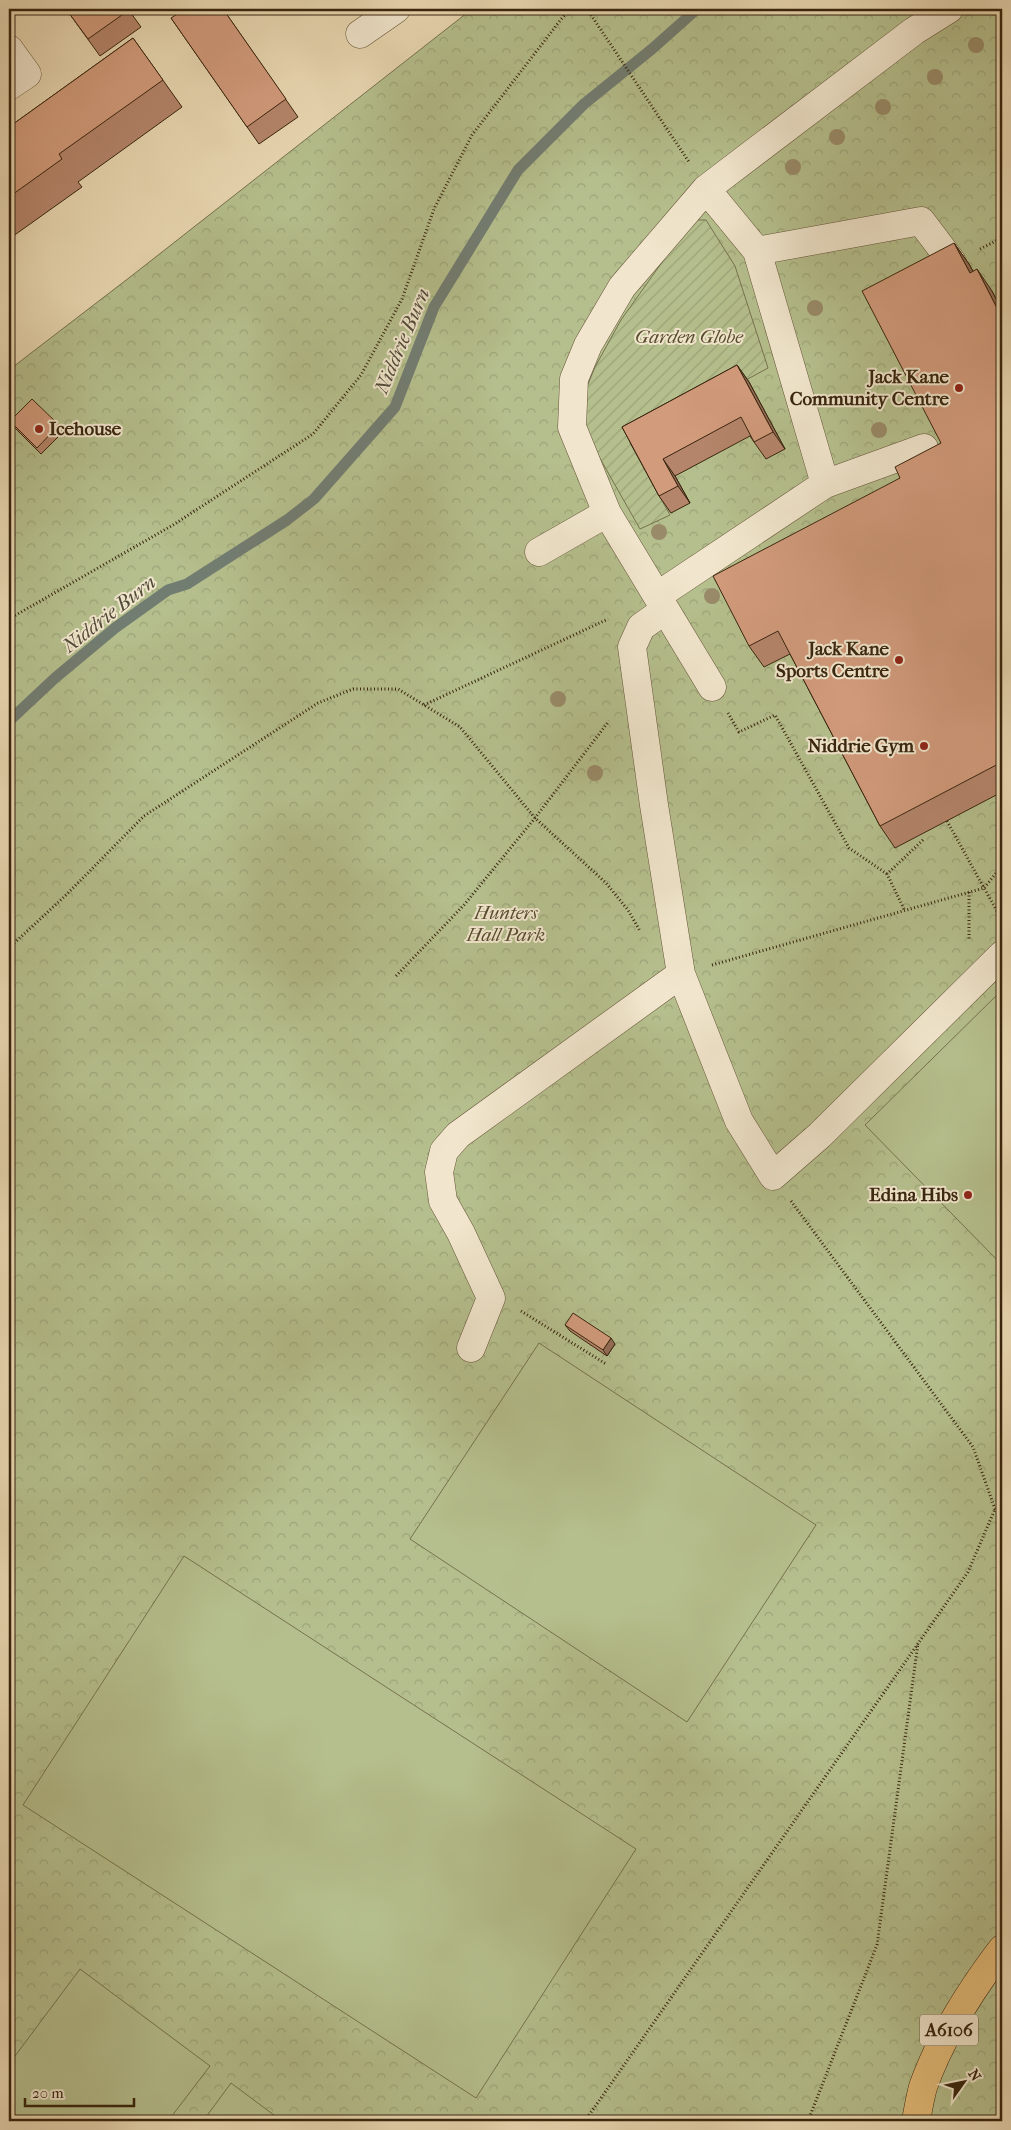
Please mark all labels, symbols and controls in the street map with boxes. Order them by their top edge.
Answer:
water label: Niddrie Burn [369,285,434,398]
park label: Garden Globe [635,326,744,348]
place label: Jack Kane Community Centre [790,366,950,410]
marker: Jack Kane Community Centre [953,382,965,394]
place label: Icehouse [49,418,122,440]
marker: Icehouse [33,423,45,435]
water label: Niddrie Burn [57,570,160,658]
place label: Jack Kane Sports Centre [776,638,890,682]
marker: Jack Kane Sports Centre [893,654,905,666]
place label: Niddrie Gym [807,735,914,757]
marker: Niddrie Gym [918,740,930,752]
park label: Hunters Hall Park [466,902,545,946]
place label: Edina Hibs [869,1184,958,1206]
marker: Edina Hibs [962,1189,974,1201]
road number: A6106 [920,2014,978,2046]
north arrow [938,2058,988,2108]
text: N [964,2066,985,2085]
scale bar [25,2075,134,2107]
text: 20 m [32,2084,64,2102]

